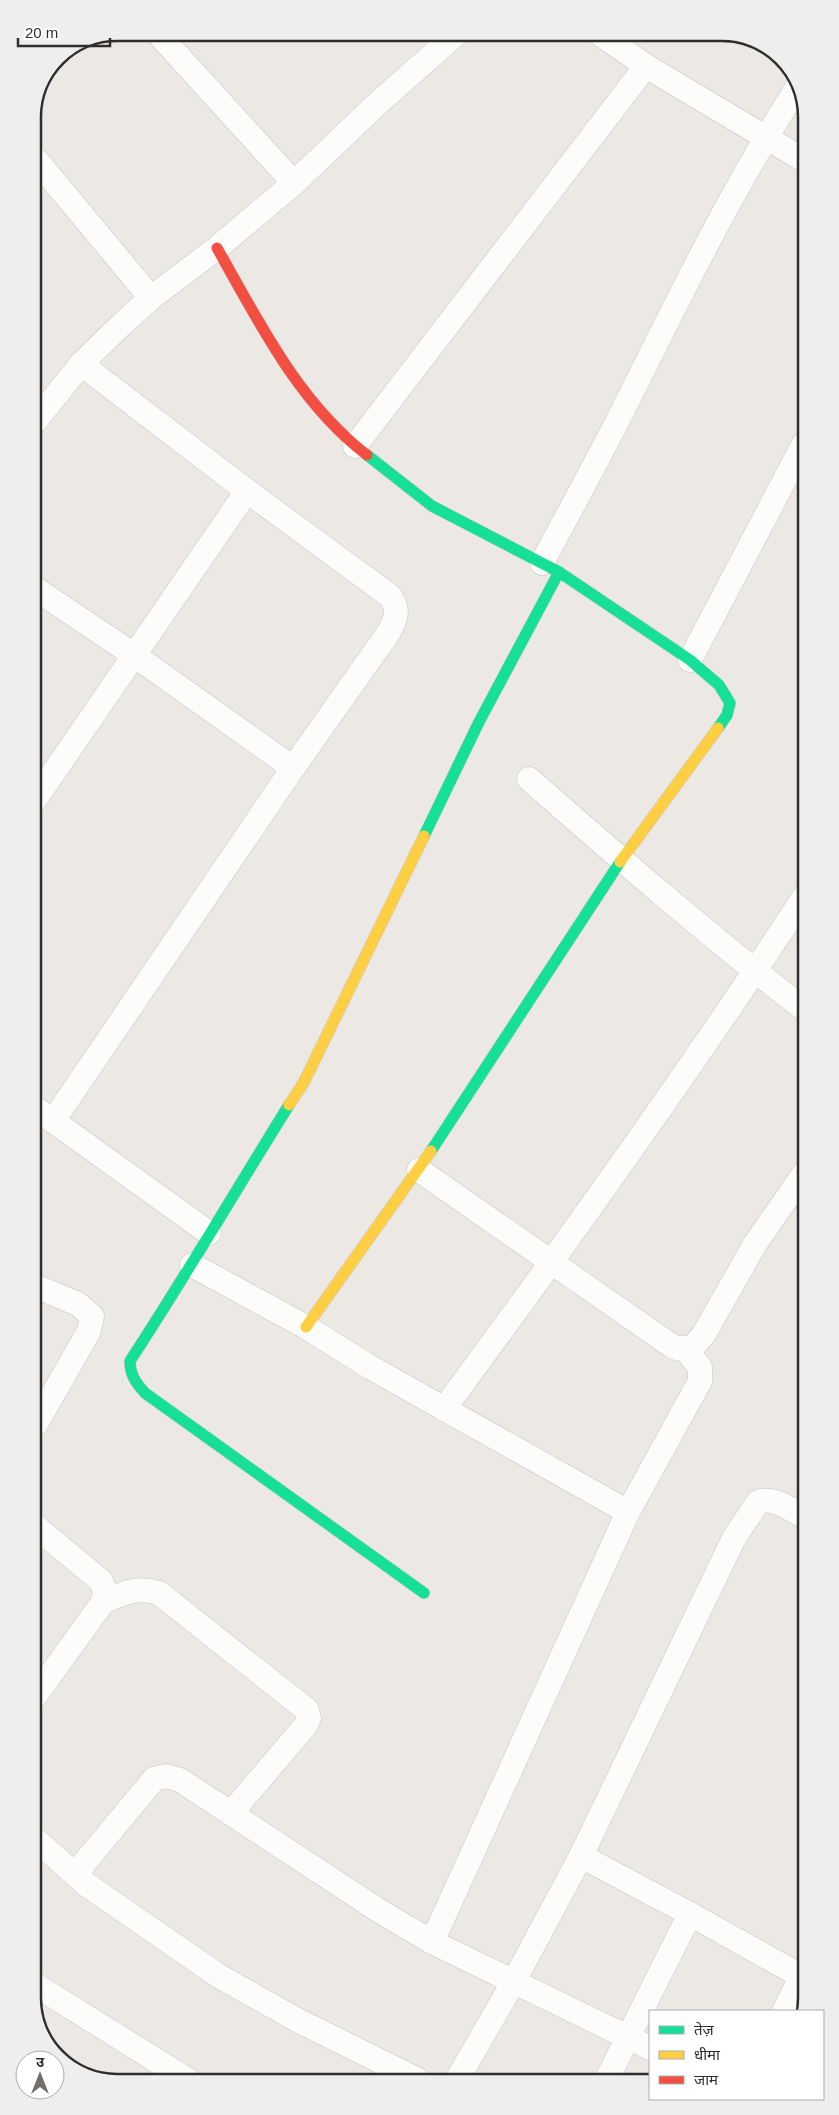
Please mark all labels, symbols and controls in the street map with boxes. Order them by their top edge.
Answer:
scale bar [18,15,110,47]
text: 20 m [25,24,58,41]
legend [649,2010,824,2100]
text: तेज़ [694,2021,715,2038]
text: धीमा [694,2046,721,2063]
north arrow [15,2050,65,2100]
text: उ [36,2054,45,2070]
text: जाम [694,2071,719,2088]

